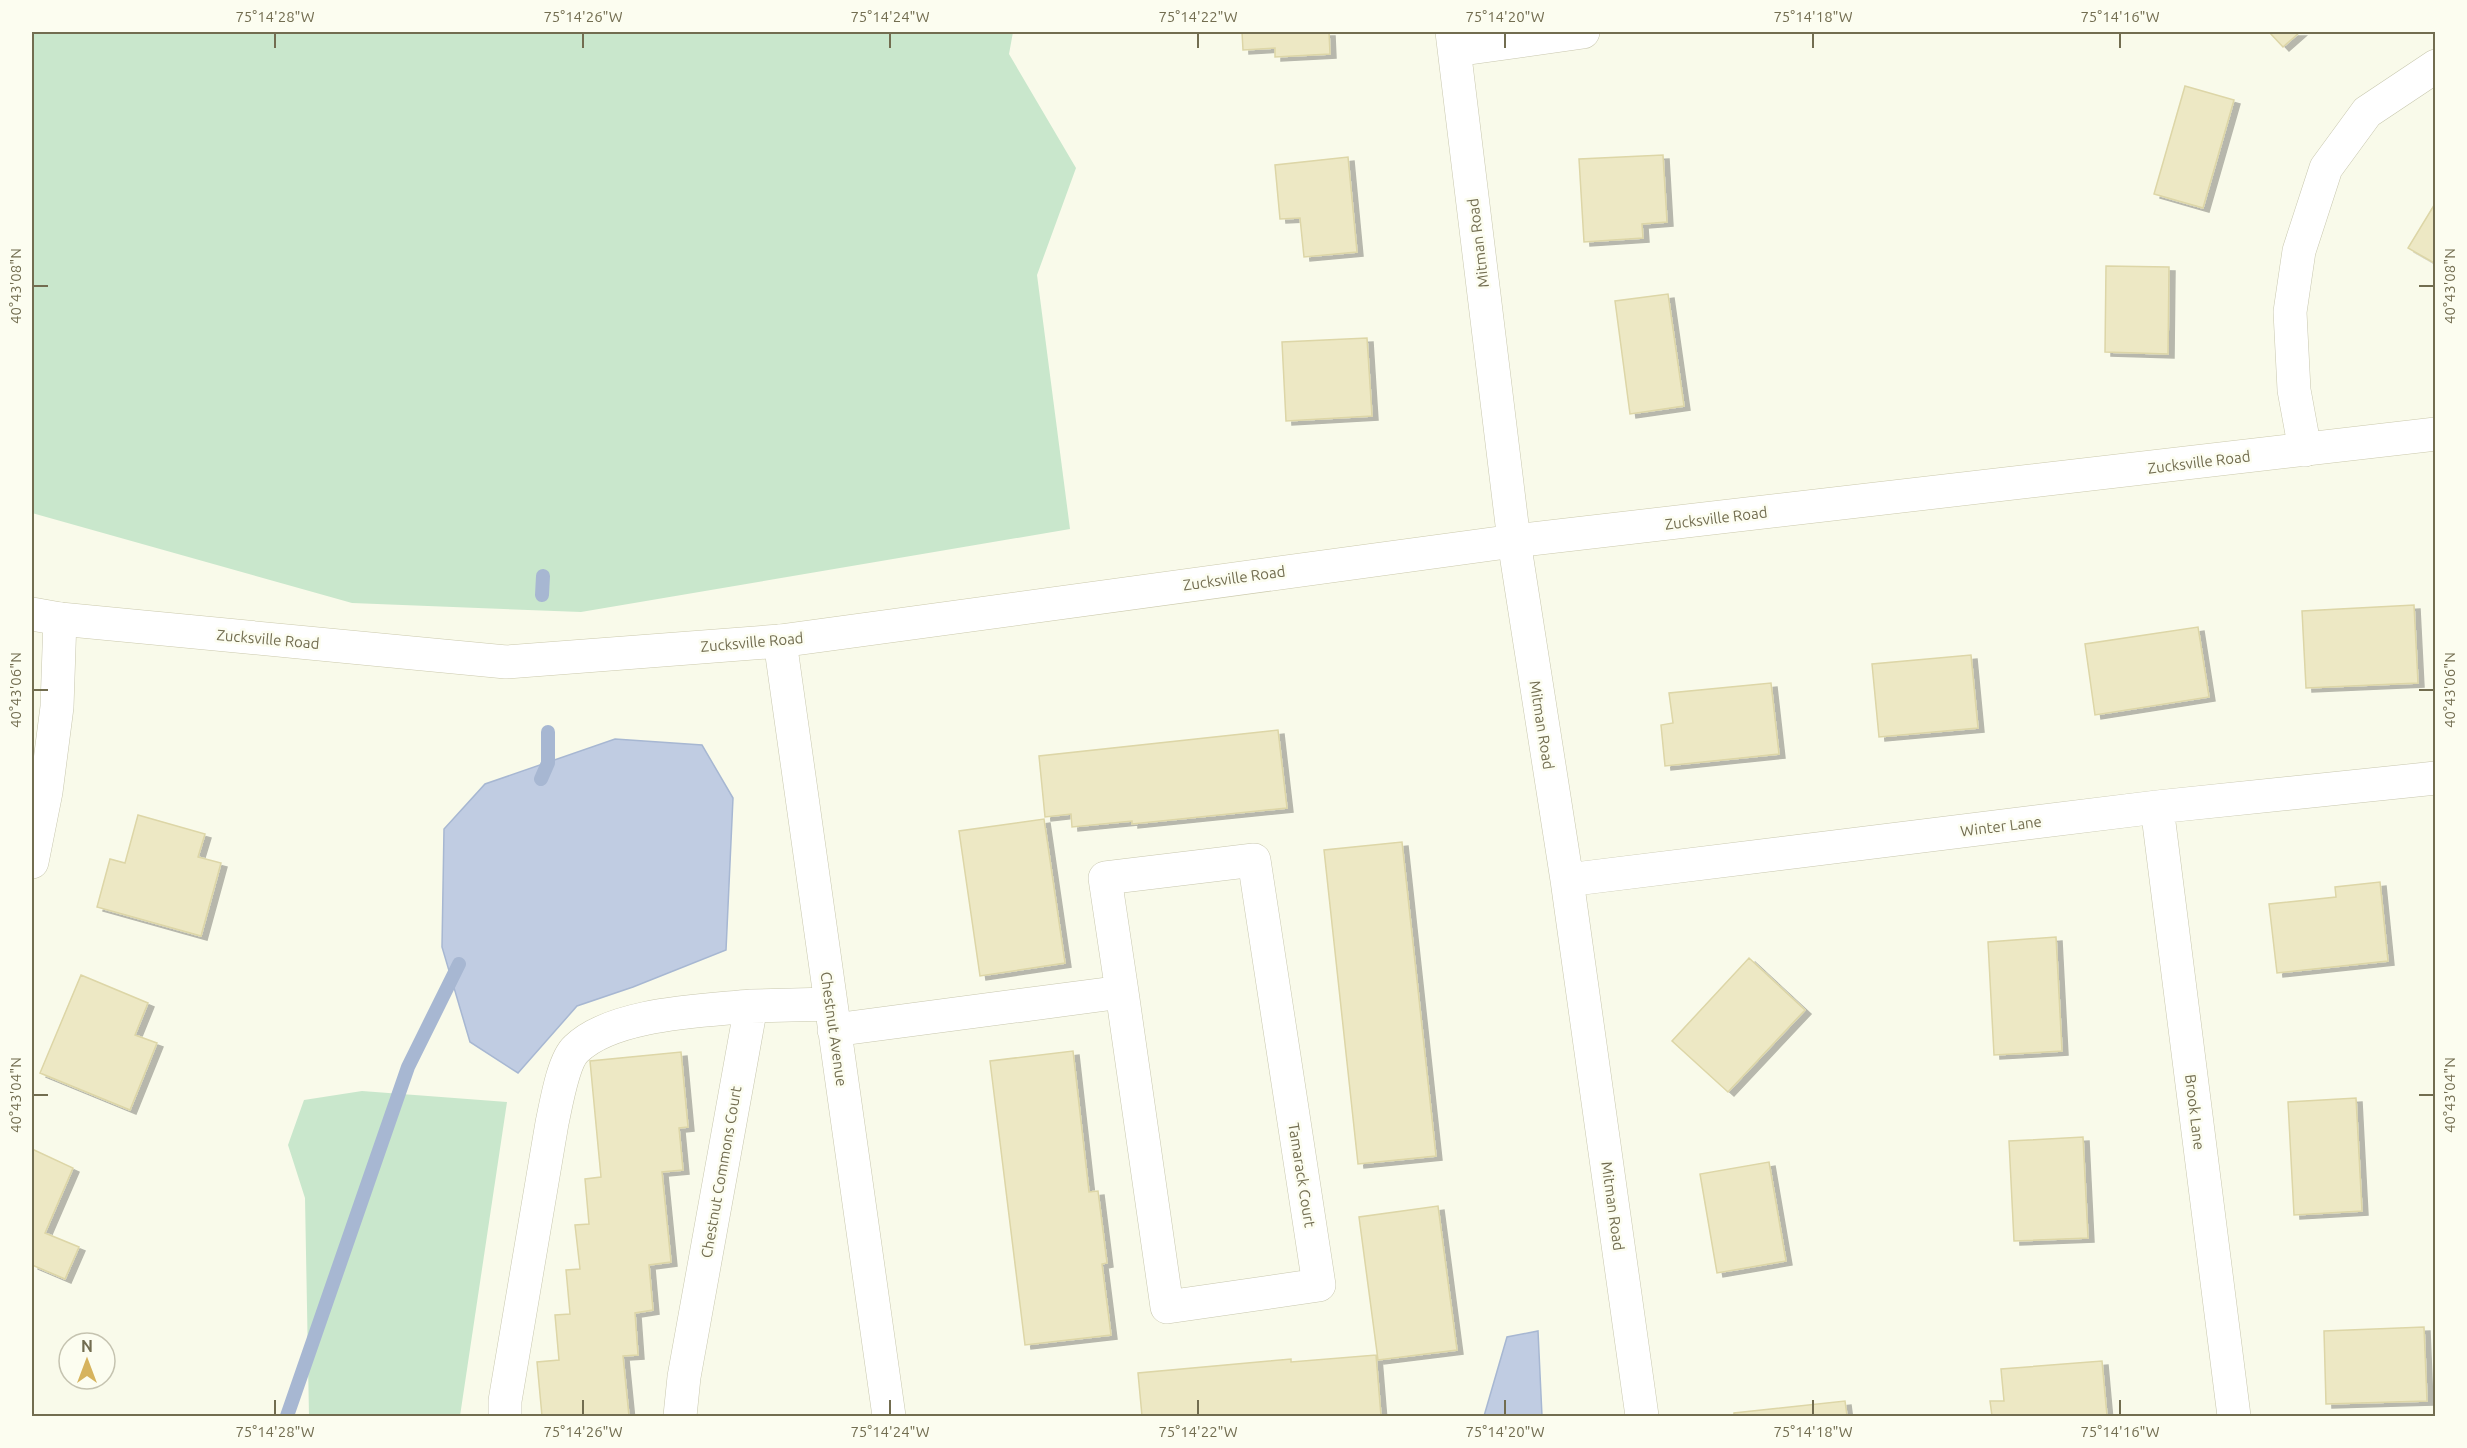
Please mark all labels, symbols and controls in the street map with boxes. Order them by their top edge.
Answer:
text: 75°14'28"W [235,8,315,25]
text: 75°14'26"W [543,8,623,25]
text: 75°14'24"W [850,8,930,25]
text: 75°14'22"W [1158,8,1238,25]
text: 75°14'20"W [1465,8,1545,25]
text: 75°14'18"W [1773,8,1853,25]
text: 75°14'16"W [2080,8,2160,25]
street label: Mitman Road [1464,197,1492,289]
text: 40°43'08"N [7,248,24,324]
text: 40°43'08"N [2441,248,2458,324]
street label: Zucksville Road [2147,447,2251,477]
street label: Zucksville Road [1664,503,1768,533]
street label: Zucksville Road [1182,562,1286,594]
street label: Zucksville Road [216,626,320,652]
street label: Zucksville Road [700,629,804,655]
text: 40°43'06"N [7,652,24,728]
text: 40°43'06"N [2441,652,2458,728]
street label: Mitman Road [1527,679,1557,771]
street label: Winter Lane [1959,813,2043,839]
street label: Chestnut Avenue [818,971,850,1087]
text: 40°43'04"N [7,1057,24,1133]
text: 40°43'04"N [2441,1057,2458,1133]
street label: Brook Lane [2182,1073,2208,1151]
street label: Chestnut Commons Court [698,1085,745,1259]
street label: Tamarack Court [1285,1122,1319,1229]
street label: Mitman Road [1598,1160,1628,1252]
north arrow [57,1331,117,1391]
text: N [81,1337,93,1355]
text: 75°14'28"W [235,1423,315,1440]
text: 75°14'26"W [543,1423,623,1440]
text: 75°14'24"W [850,1423,930,1440]
text: 75°14'22"W [1158,1423,1238,1440]
text: 75°14'20"W [1465,1423,1545,1440]
text: 75°14'18"W [1773,1423,1853,1440]
text: 75°14'16"W [2080,1423,2160,1440]

